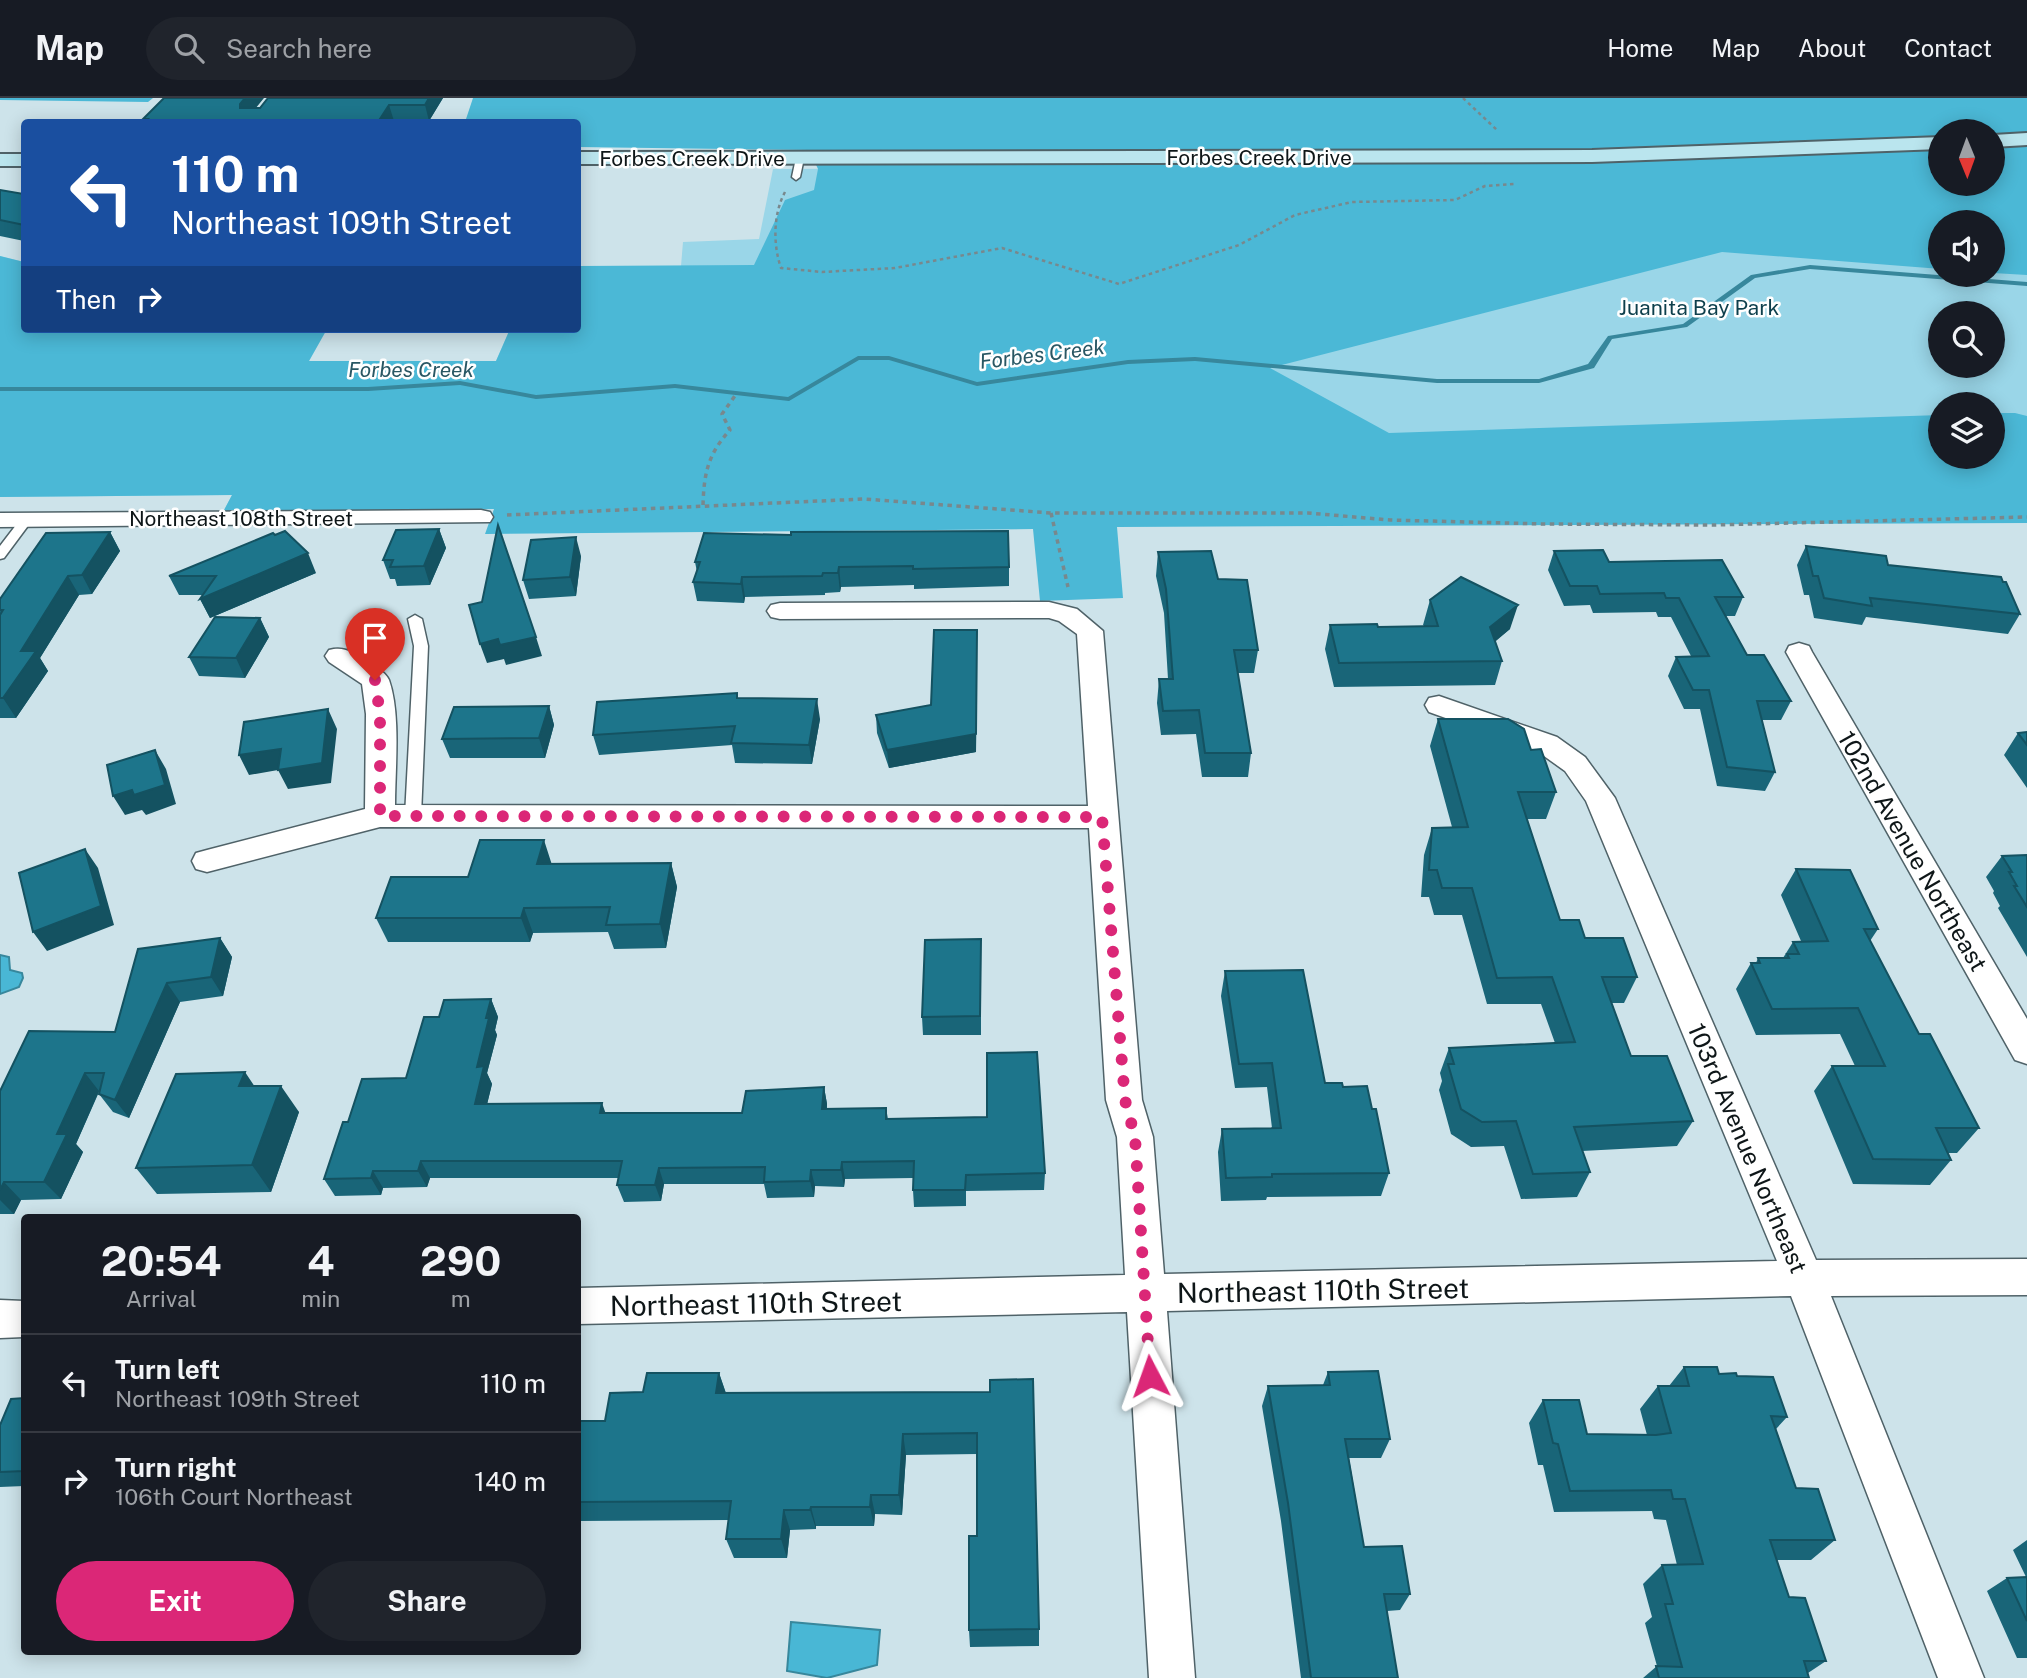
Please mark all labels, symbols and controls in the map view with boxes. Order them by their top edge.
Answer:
search box [146,17,636,80]
text: Map [35,29,104,67]
icon: search [170,29,208,67]
text: Search here [226,33,372,64]
text: Home [1607,34,1673,62]
text: Map [1711,34,1760,62]
text: About [1798,34,1866,62]
text: Contact [1904,34,1992,62]
north arrow [1928,119,2006,196]
map controls [1928,119,2005,469]
text: 110 m [171,145,299,203]
street label: Forbes Creek Drive [1166,145,1352,170]
street label: Forbes Creek Drive [599,146,785,171]
icon: left [56,147,147,238]
text: Northeast 109th Street [171,204,512,241]
button: sound [1928,210,2005,287]
icon: right [130,280,168,318]
text: Then [56,284,116,315]
park label: Juanita Bay Park [1619,295,1779,320]
button: search [1928,301,2005,378]
water label: Forbes Creek [978,334,1107,374]
water label: Forbes Creek [348,357,475,382]
button: layers [1928,392,2005,469]
street label: Northeast 108th Street [129,506,353,531]
pin [345,608,405,680]
icon: arrive [356,619,394,657]
street label: 102nd Avenue Northeast [1833,726,1993,976]
street label: 103rd Avenue Northeast [1683,1019,1813,1277]
text: 20:54 [101,1236,222,1285]
text: 4 [307,1236,335,1285]
text: 290 [420,1236,501,1285]
street label: Northeast 110th Street [1177,1271,1469,1309]
street label: Northeast 110th Street [610,1284,902,1322]
text: Arrival [126,1285,197,1312]
text: min [301,1285,340,1312]
text: m [451,1285,471,1312]
position arrow [1113,1339,1187,1413]
text: Turn left [115,1354,220,1385]
icon: left [56,1364,94,1402]
text: 110 m [480,1368,546,1399]
text: Northeast 109th Street [115,1385,360,1412]
text: Turn right [115,1452,237,1483]
icon: right [56,1462,94,1500]
text: 140 m [474,1466,546,1497]
text: 106th Court Northeast [115,1483,353,1510]
button: Exit [56,1561,294,1641]
button: Share [308,1561,546,1641]

